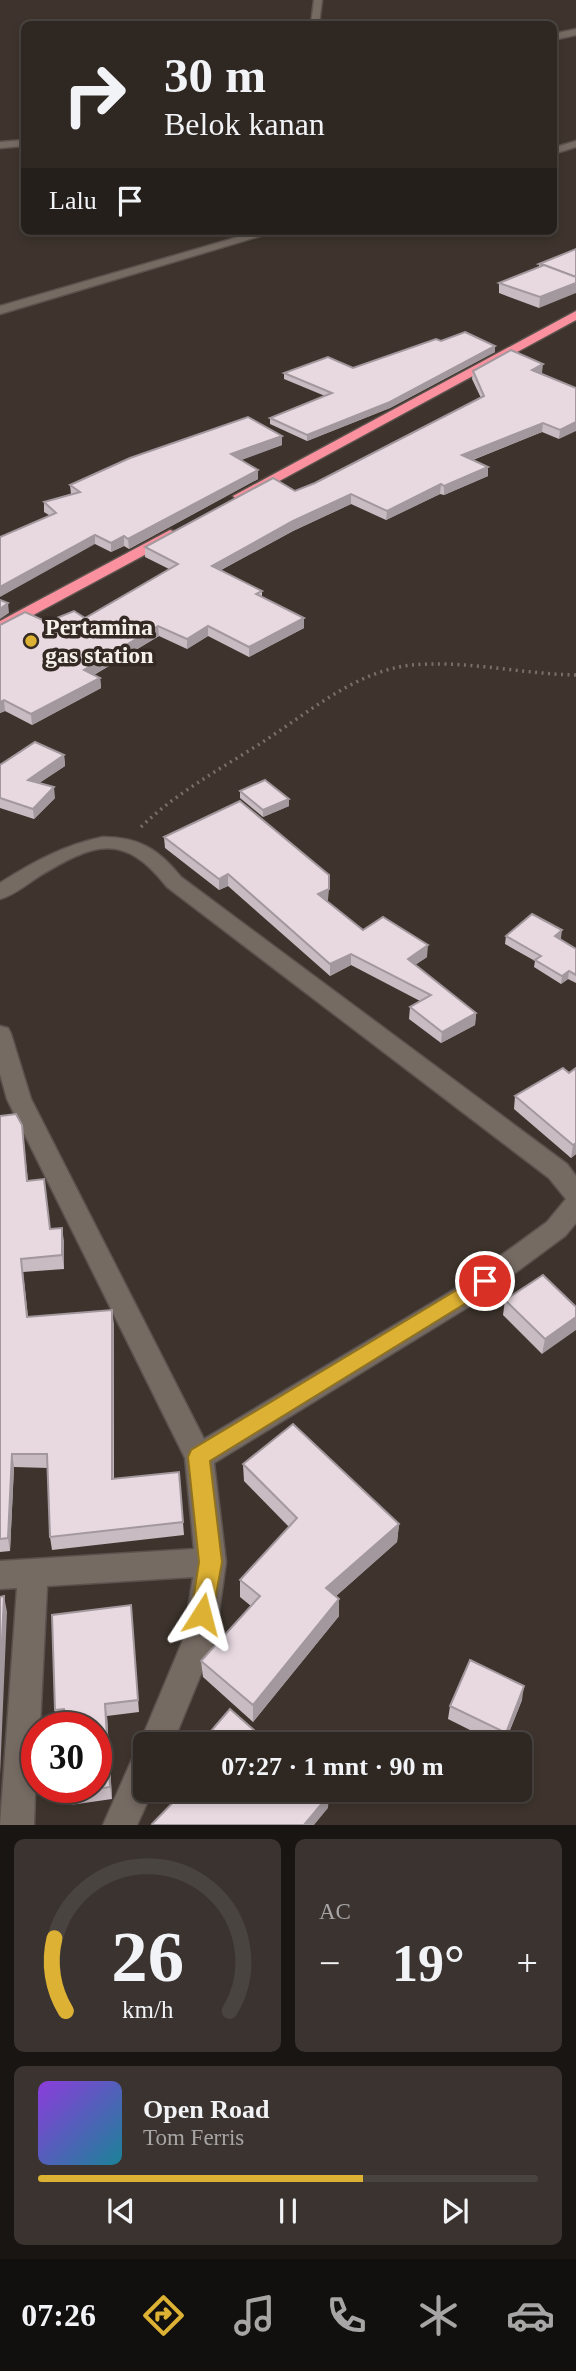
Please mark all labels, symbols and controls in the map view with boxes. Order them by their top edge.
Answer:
text: 30 m [164,48,266,103]
icon: right [49,49,140,140]
text: Belok kanan [164,106,325,142]
icon: arrive [111,182,149,220]
text: Lalu [49,186,97,215]
place label: Pertamina gas station [45,614,154,668]
marker: Pertamina gas station [23,633,39,649]
pin [455,1251,515,1311]
icon: arrive [466,1262,504,1300]
position arrow [165,1577,239,1651]
speed limit sign: 30 [21,1712,112,1803]
text: 07:27 · 1 mnt · 90 m [221,1752,444,1781]
text: AC [319,1899,351,1924]
text: 26 [111,1917,184,1998]
text: 19° [392,1935,465,1992]
text: − [319,1942,340,1984]
text: + [517,1942,538,1984]
text: km/h [122,1996,174,2023]
text: Open Road [143,2095,269,2124]
text: Tom Ferris [143,2125,244,2150]
icon: previous [102,2192,140,2230]
icon: pause [269,2192,307,2230]
icon: next [436,2192,474,2230]
icon: directions [139,2291,188,2340]
icon: music [230,2291,279,2340]
icon: phone [322,2291,371,2340]
icon: climate [414,2291,463,2340]
icon: car [506,2291,555,2340]
text: 07:26 [21,2297,96,2333]

